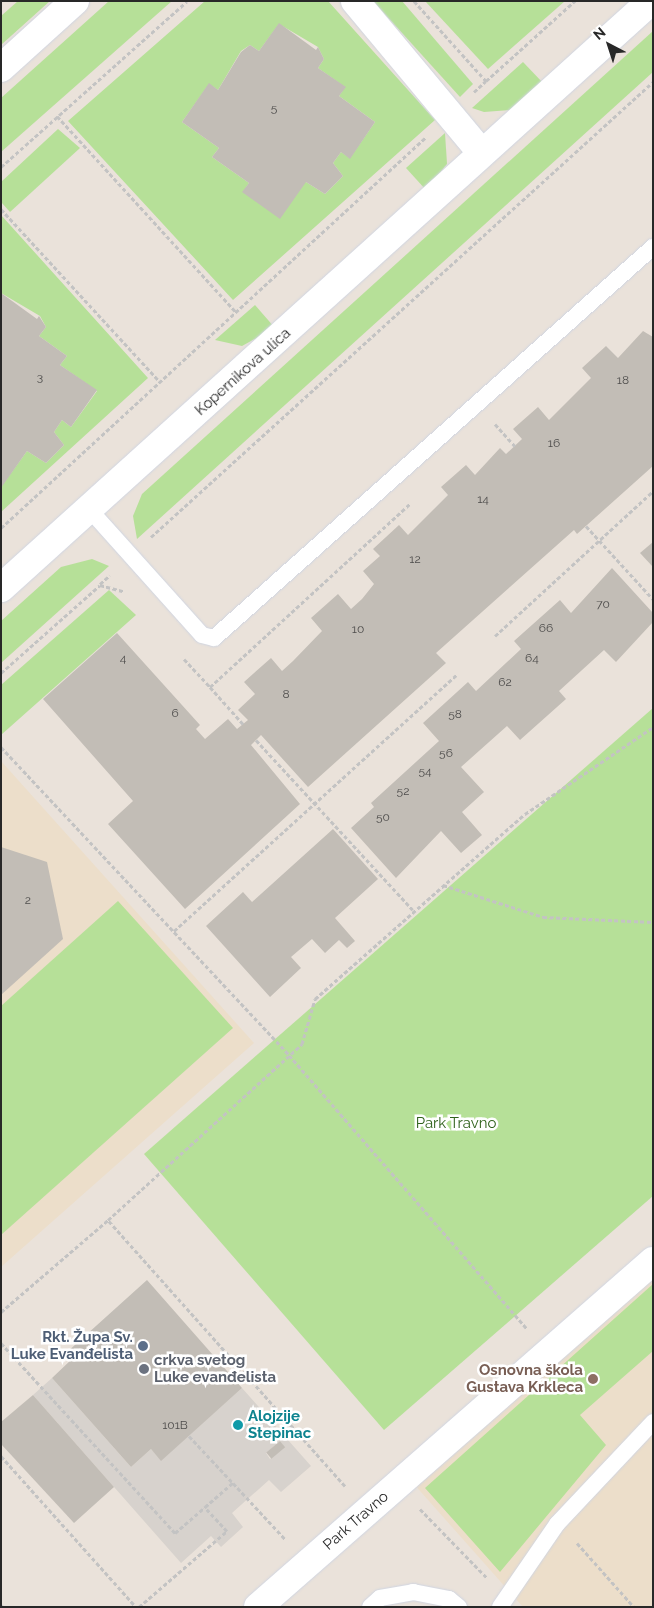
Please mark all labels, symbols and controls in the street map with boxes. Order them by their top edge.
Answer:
north arrow [584,20,634,70]
text: N [590,24,609,43]
house number: 5 [271,102,277,116]
street label: Kopernikova ulica [192,324,294,420]
house number: 3 [37,371,43,385]
house number: 18 [617,374,629,388]
house number: 16 [548,437,560,451]
house number: 14 [477,493,489,507]
house number: 12 [409,553,421,567]
house number: 70 [596,598,610,612]
house number: 66 [539,622,553,636]
house number: 10 [352,623,364,637]
house number: 4 [120,652,126,666]
house number: 64 [525,652,539,666]
house number: 62 [498,676,512,690]
house number: 8 [282,688,290,702]
house number: 6 [171,707,179,721]
house number: 58 [448,708,462,722]
house number: 56 [439,747,453,761]
house number: 54 [418,765,432,779]
house number: 52 [397,785,409,799]
house number: 50 [376,811,390,825]
house number: 2 [25,894,31,908]
park label: Park Travno [415,1115,497,1133]
place label: Rkt. Župa Sv. Luke Evanđelista [11,1328,133,1363]
marker: Rkt. Župa Sv. Luke Evanđelista [137,1340,149,1352]
place label: crkva svetog Luke evanđelista [154,1351,276,1386]
place label: Osnovna škola Gustava Krkleca [466,1361,583,1396]
marker: crkva svetog Luke evanđelista [138,1363,150,1375]
marker: Osnovna škola Gustava Krkleca [587,1373,599,1385]
place label: Alojzije Stepinac [248,1407,311,1442]
house number: 101B [162,1419,188,1433]
marker: Alojzije Stepinac [232,1419,244,1431]
street label: Park Travno [319,1488,393,1554]

